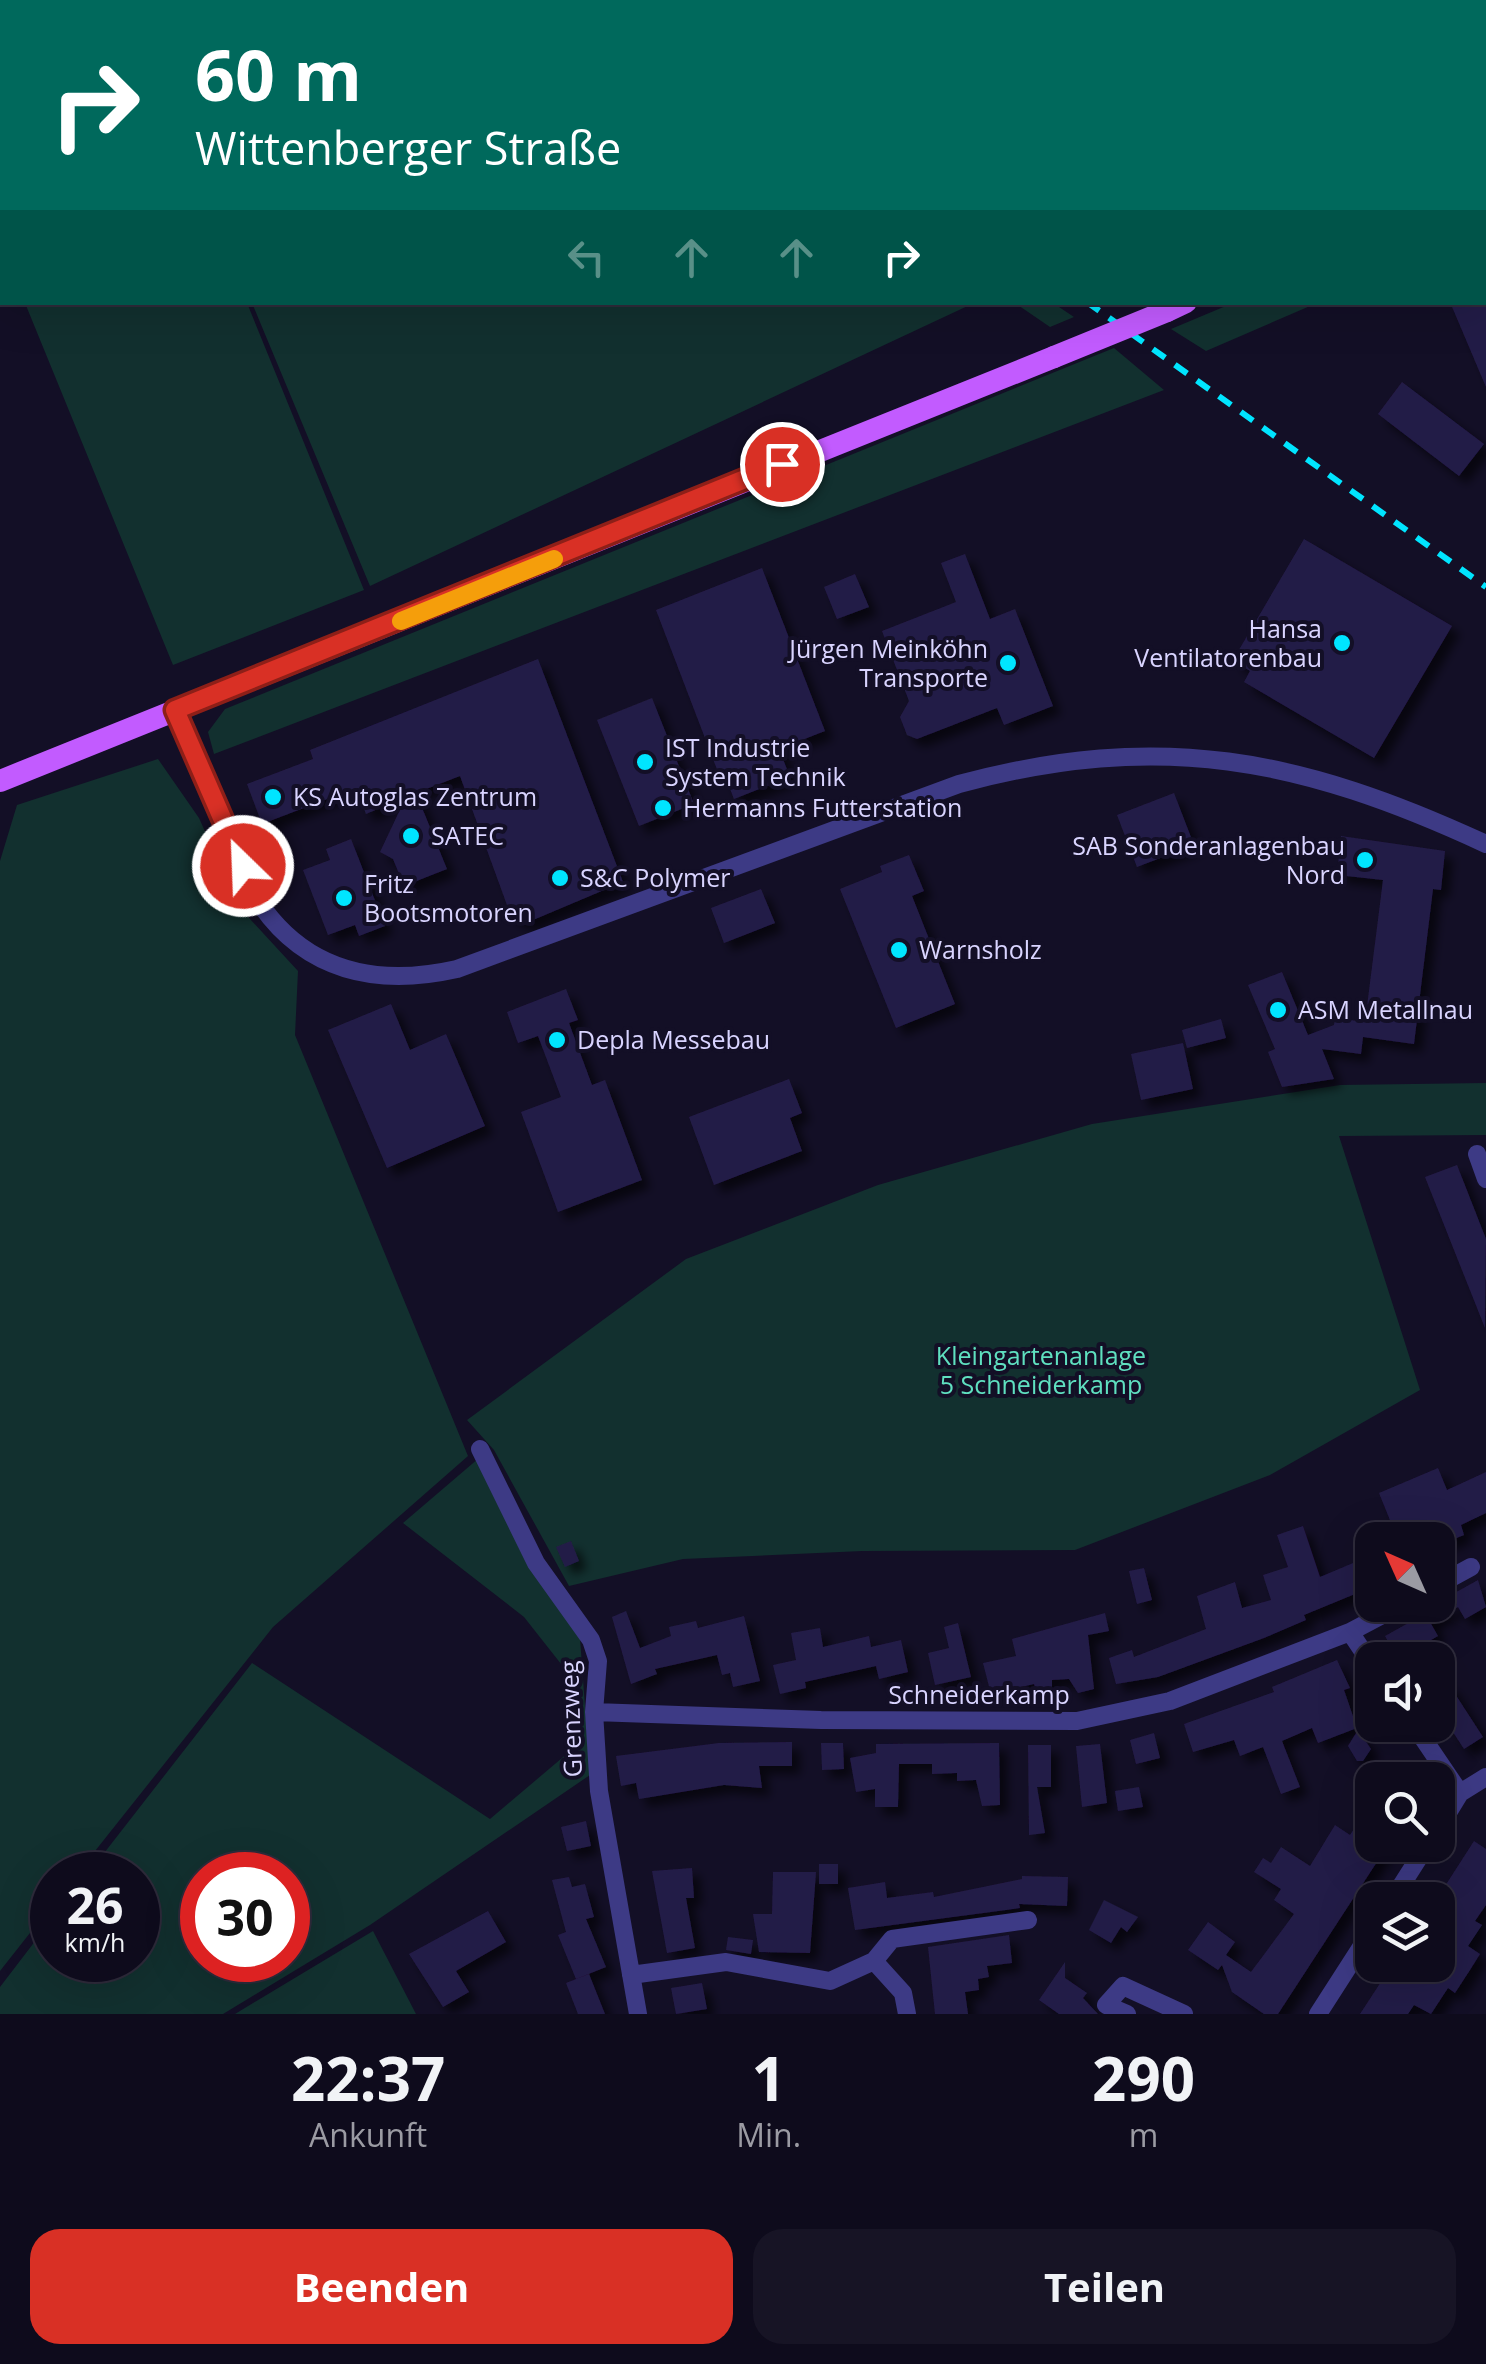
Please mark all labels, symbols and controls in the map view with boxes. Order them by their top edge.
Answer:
text: 60 m [195,26,362,122]
icon: right [30,40,160,170]
text: Wittenberger Straße [195,117,621,178]
icon: left [559,230,614,285]
icon: ahead [664,230,719,285]
icon: ahead [769,230,824,285]
icon: right [874,230,929,285]
pin [740,422,825,507]
icon: arrive [755,437,810,492]
place label: Hansa Ventilatorenbau [1134,611,1322,674]
place label: Jürgen Meinköhn Transporte [787,631,988,694]
marker: Hansa Ventilatorenbau [1331,632,1353,654]
marker: Jürgen Meinköhn Transporte [997,652,1019,674]
place label: IST Industrie System Technik [665,730,846,793]
marker: IST Industrie System Technik [634,751,656,773]
place label: KS Autoglas Zentrum [293,779,537,813]
marker: KS Autoglas Zentrum [262,786,284,808]
place label: Hermanns Futterstation [683,790,962,824]
marker: Hermanns Futterstation [652,797,674,819]
position arrow [191,814,295,918]
place label: SATEC [431,818,504,852]
marker: SATEC [400,825,422,847]
place label: SAB Sonderanlagenbau Nord [1072,828,1345,891]
marker: SAB Sonderanlagenbau Nord [1354,849,1376,871]
place label: S&C Polymer [580,860,730,894]
place label: Fritz Bootsmotoren [364,866,533,929]
marker: S&C Polymer [549,867,571,889]
marker: Fritz Bootsmotoren [333,887,355,909]
place label: Warnsholz [919,932,1042,966]
marker: Warnsholz [888,939,910,961]
place label: ASM Metallnau [1298,992,1473,1026]
marker: ASM Metallnau [1267,999,1289,1021]
place label: Depla Messebau [577,1022,770,1056]
marker: Depla Messebau [546,1029,568,1051]
park label: Kleingartenanlage 5 Schneiderkamp [936,1338,1146,1401]
north arrow [1355,1522,1455,1622]
map controls [1355,1522,1455,1982]
button: sound [1355,1642,1455,1742]
street label: Grenzweg [551,1660,589,1778]
street label: Schneiderkamp [888,1677,1070,1711]
button: search [1355,1762,1455,1862]
speed limit sign: 30 [180,1852,310,1982]
text: 26 [66,1871,124,1939]
button: layers [1355,1882,1455,1982]
text: km/h [65,1925,125,1959]
text: 22:37 [291,2037,445,2119]
text: 1 [752,2037,786,2119]
text: 290 [1092,2037,1195,2119]
text: Ankunft [309,2113,427,2156]
text: Min. [736,2113,801,2156]
text: m [1129,2113,1158,2156]
button: Beenden [30,2229,733,2344]
button: Teilen [753,2229,1456,2344]

